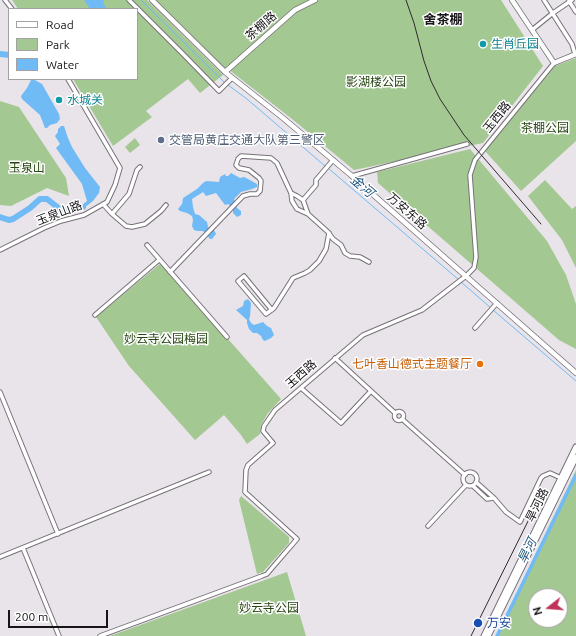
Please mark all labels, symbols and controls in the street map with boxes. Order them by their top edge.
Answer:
legend [8,8,138,80]
street label: 茶棚路 [243,9,279,43]
district label: 舍茶棚 [424,12,462,28]
text: Road [46,18,74,31]
place label: 生肖丘园 [491,37,539,51]
text: Park [46,38,70,51]
marker: 生肖丘园 [478,39,488,49]
text: Water [46,58,79,71]
park label: 影湖楼公园 [346,75,406,89]
place label: 水城关 [67,93,103,107]
marker: 水城关 [54,95,64,105]
street label: 玉西路 [480,98,514,136]
park label: 茶棚公园 [521,121,569,135]
place label: 交管局黄庄交通大队第三警区 [169,133,325,147]
marker: 交管局黄庄交通大队第三警区 [156,135,166,145]
park label: 玉泉山 [9,161,45,175]
water label: 金河 [347,172,377,200]
street label: 万安东路 [384,190,430,232]
street label: 玉泉山路 [34,198,84,228]
park label: 妙云寺公园梅园 [124,332,208,346]
street label: 玉西路 [283,357,319,391]
place label: 七叶香山德式主题餐厅 [352,357,472,371]
marker: 七叶香山德式主题餐厅 [475,359,485,369]
street label: 旱河路 [523,486,551,524]
water label: 旱河 [514,536,540,566]
north arrow [528,588,568,628]
park label: 妙云寺公园 [239,601,299,615]
scale bar [10,602,110,628]
text: N [531,606,544,617]
text: 200 m [15,610,48,623]
place label: 万安 [487,616,511,630]
marker: 万安 [472,617,484,629]

